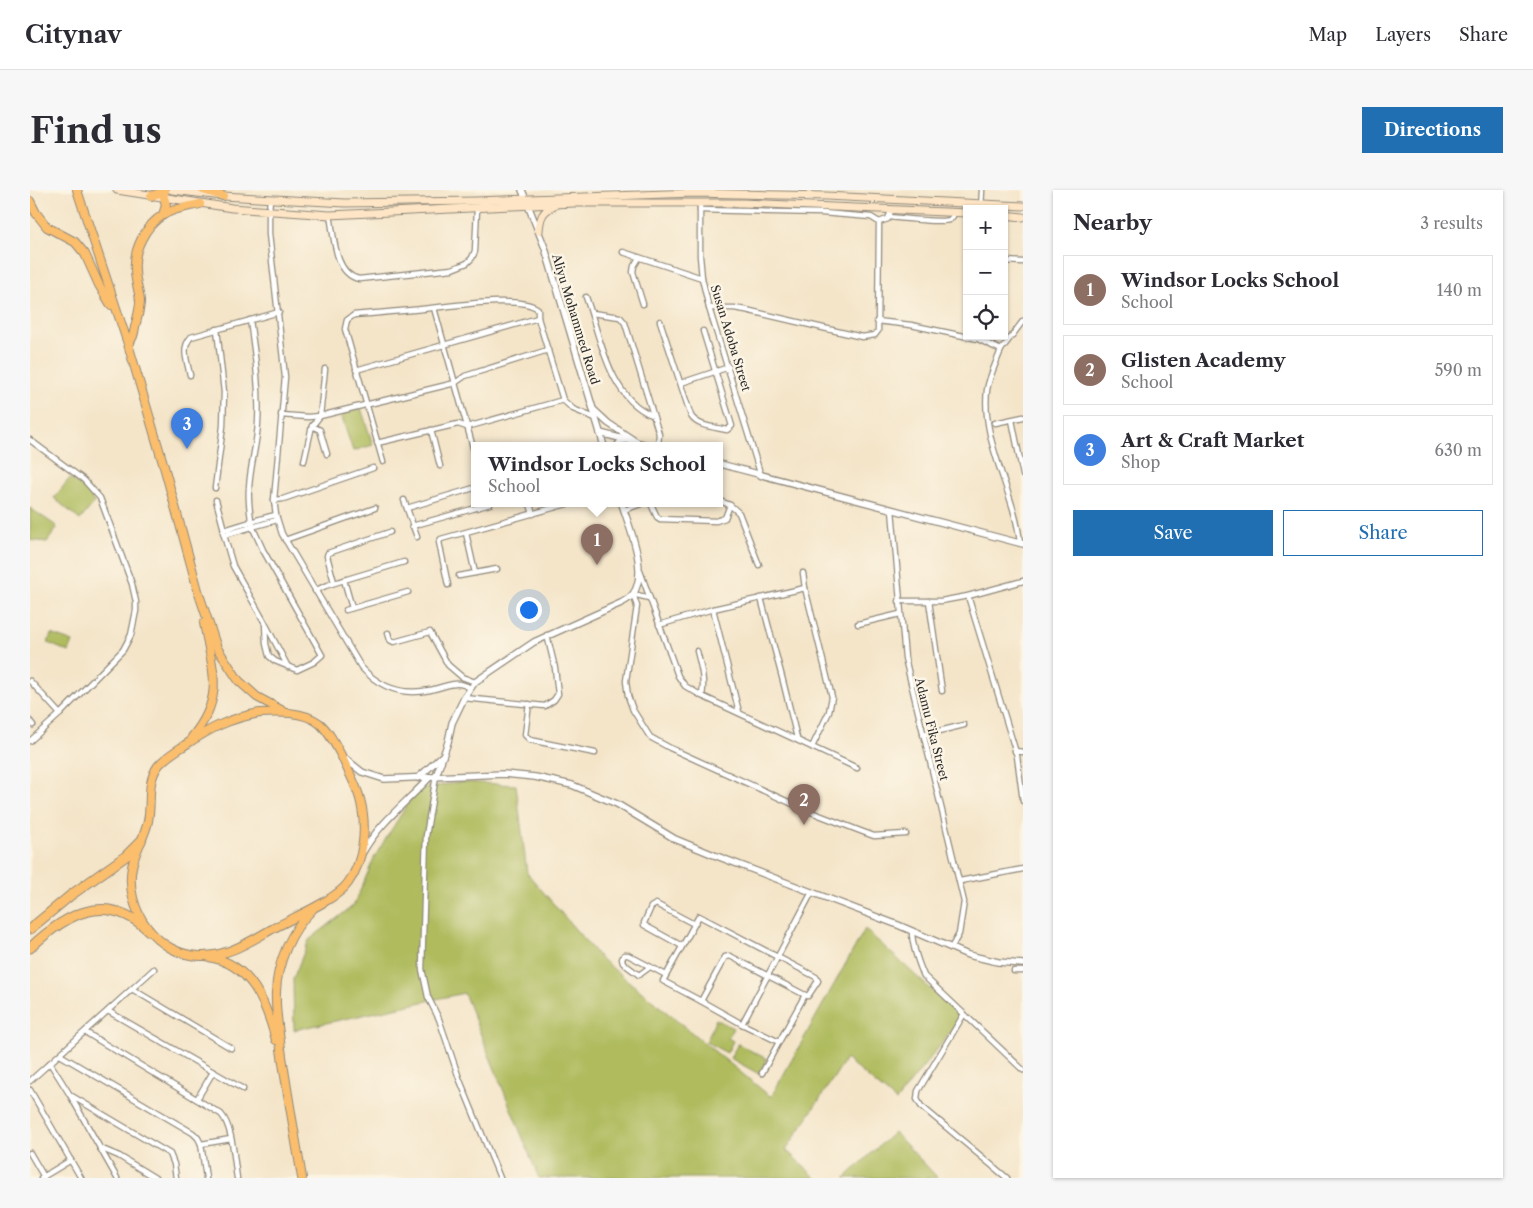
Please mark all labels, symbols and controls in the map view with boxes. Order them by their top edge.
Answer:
text: Citynav [25,20,122,49]
text: Map [1309,24,1347,46]
text: Layers [1375,24,1431,46]
text: Share [1459,24,1508,46]
button: Directions [1362,107,1503,153]
text: Find us [30,109,162,152]
map controls [963,205,1008,340]
button: + [963,205,1008,250]
text: Nearby [1073,210,1152,235]
text: 3 results [1420,213,1483,233]
button: − [963,250,1008,295]
street label: Aliyu Mohammed Road [549,251,603,387]
text: Windsor Locks School [1121,269,1339,292]
text: 1 [1086,280,1094,300]
text: 140 m [1437,280,1482,300]
street label: Susan Adoba Street [708,283,755,394]
text: School [1121,292,1173,312]
button: locate [963,295,1008,340]
text: Glisten Academy [1121,349,1285,372]
text: 2 [1085,360,1095,380]
text: 590 m [1435,360,1482,380]
text: School [1121,372,1173,392]
pin: 3 [171,408,203,449]
text: Art & Craft Market [1121,429,1304,452]
text: 3 [1085,440,1095,460]
text: 630 m [1435,440,1482,460]
popup [471,442,723,507]
text: Shop [1121,452,1160,472]
text: Windsor Locks School [488,453,706,476]
text: School [488,476,540,496]
button: Save [1073,510,1273,556]
button: Share [1283,510,1483,556]
pin: 1 [581,524,613,565]
your location [516,597,542,623]
street label: Adamu Fika Street [912,675,952,783]
pin: 2 [788,784,820,825]

